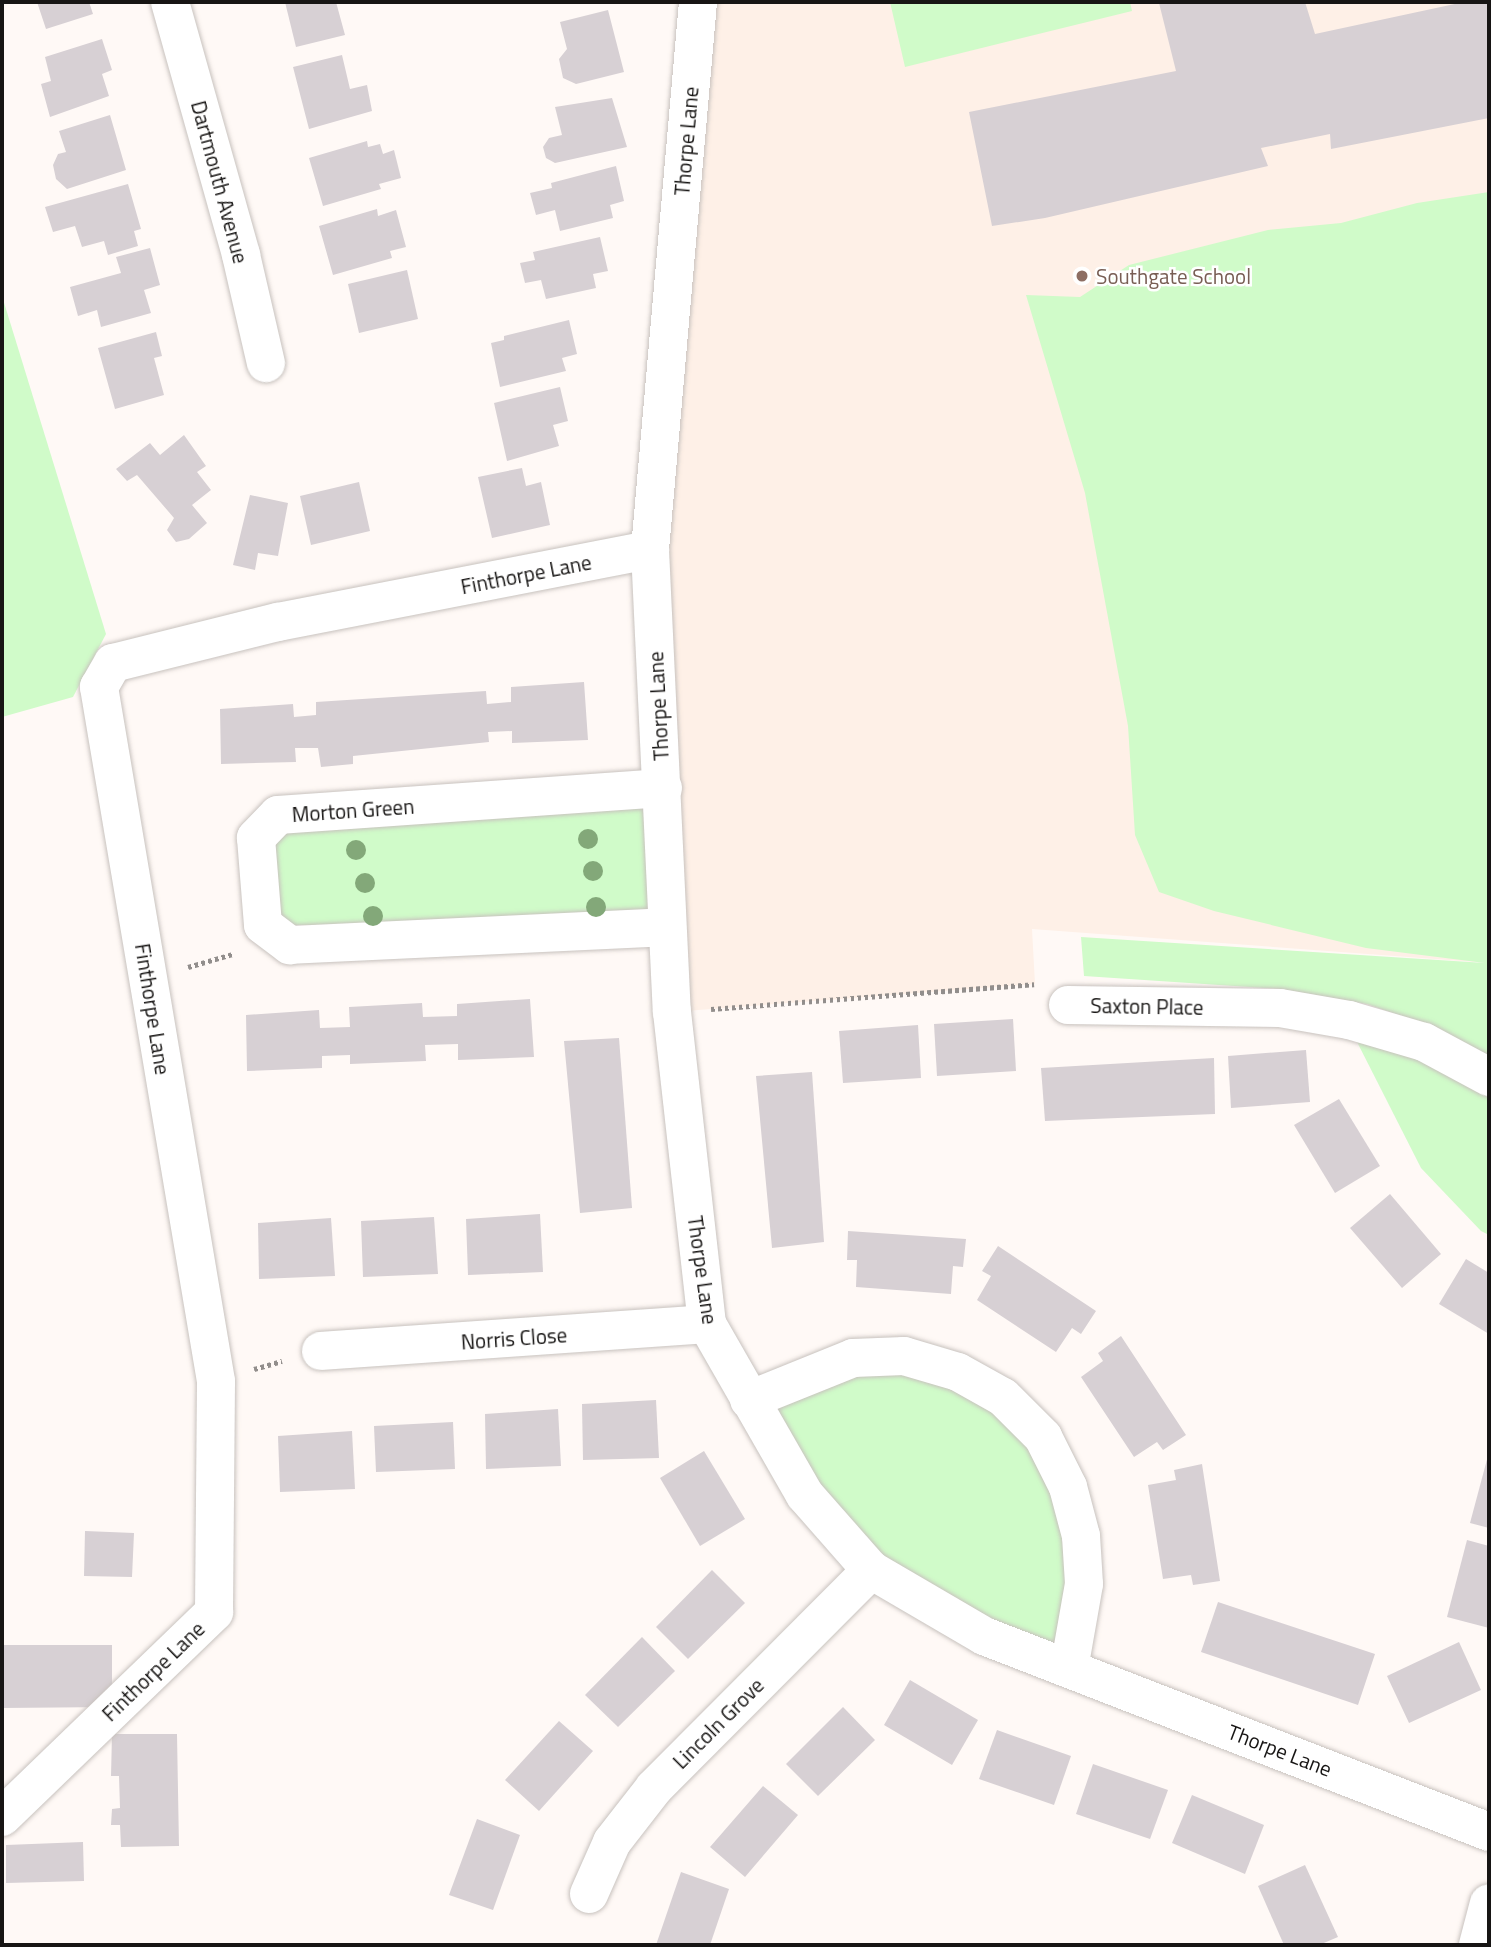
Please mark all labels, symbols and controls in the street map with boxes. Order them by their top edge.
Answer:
street label: Thorpe Lane [669,85,703,197]
street label: Dartmouth Avenue [186,98,254,266]
place label: Southgate School [1096,263,1251,289]
marker: Southgate School [1074,268,1090,284]
street label: Finthorpe Lane [459,549,593,599]
street label: Thorpe Lane [643,651,673,761]
street label: Morton Green [291,793,415,827]
street label: Finthorpe Lane [130,942,176,1076]
street label: Saxton Place [1090,992,1204,1020]
street label: Thorpe Lane [683,1214,723,1326]
street label: Norris Close [460,1322,568,1354]
street label: Finthorpe Lane [97,1616,209,1726]
street label: Lincoln Grove [667,1672,769,1774]
street label: Thorpe Lane [1224,1719,1336,1781]

